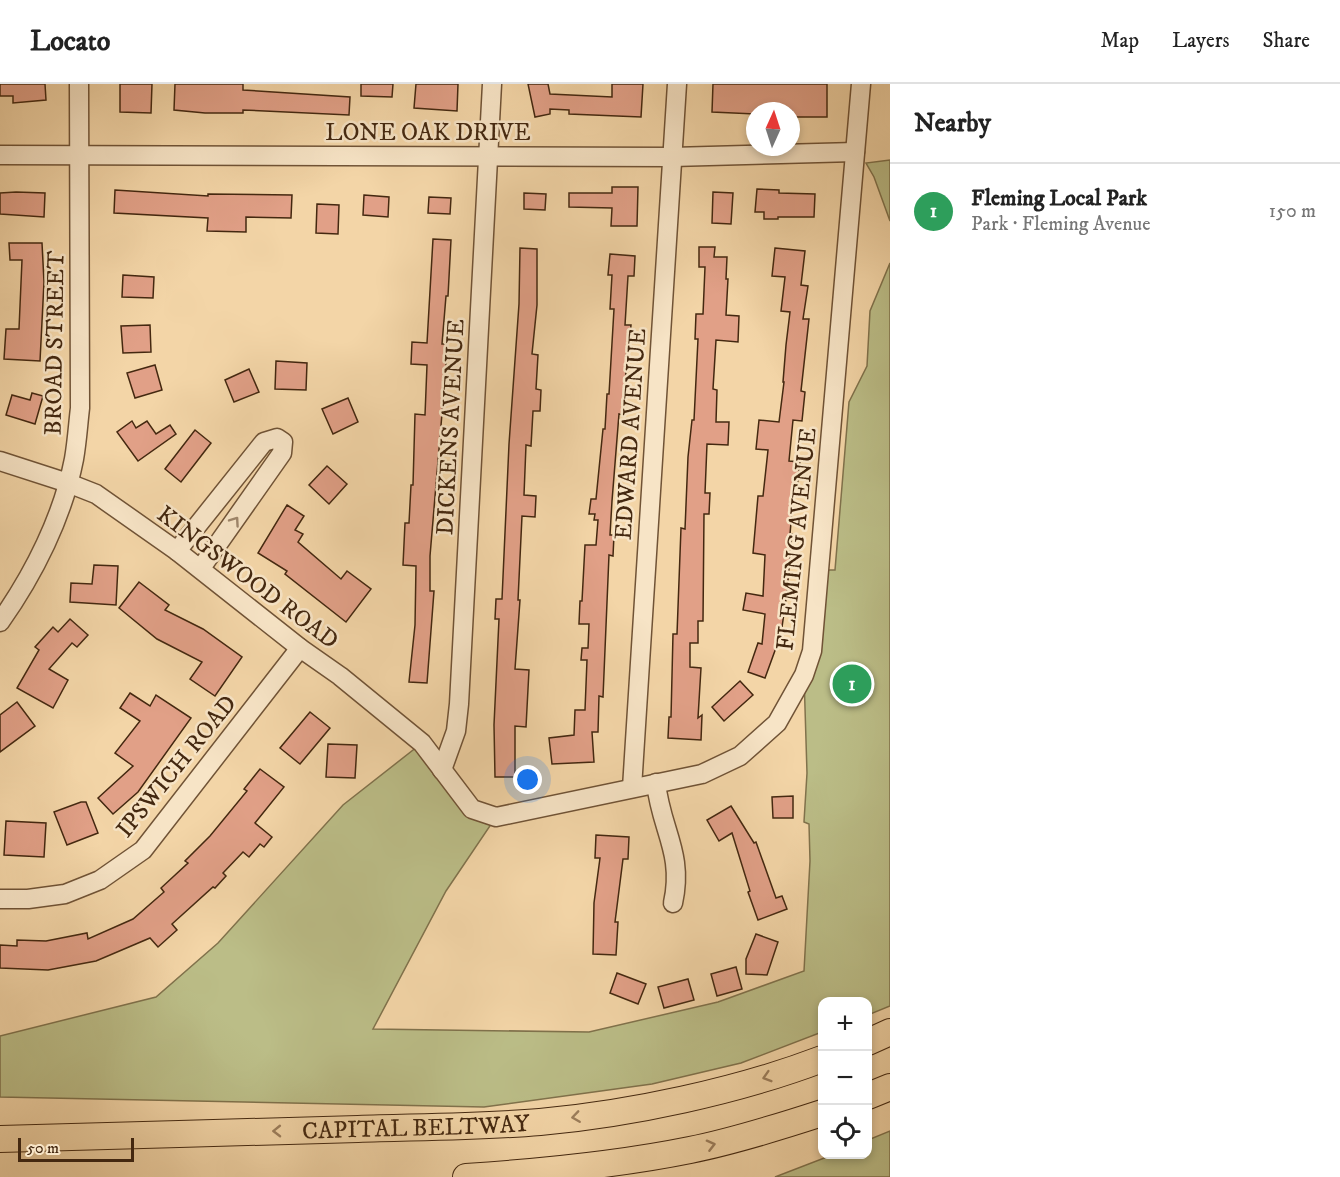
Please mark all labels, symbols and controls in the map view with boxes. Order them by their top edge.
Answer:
text: Locato [30,24,110,59]
text: Map [1100,28,1139,54]
text: Layers [1172,28,1230,54]
text: Share [1263,28,1310,54]
north arrow [746,102,800,156]
text: Nearby [914,107,991,140]
street label: LONE OAK DRIVE [325,118,531,148]
text: Fleming Local Park [971,185,1147,212]
text: 1 [930,199,937,224]
text: 150 m [1269,199,1316,224]
text: Park · Fleming Avenue [971,212,1151,237]
street label: BROAD STREET [38,250,72,436]
street label: DICKENS AVENUE [430,318,472,536]
street label: EDWARD AVENUE [609,327,653,541]
street label: FLEMING AVENUE [770,426,824,652]
street label: KINGSWOOD ROAD [151,500,344,656]
one-way arrow [227,516,238,527]
pin: 1 [832,662,872,706]
street label: IPSWICH ROAD [110,689,244,844]
your location [513,765,542,794]
map controls [818,997,872,1159]
button: + [818,997,872,1051]
button: − [818,1051,872,1105]
one-way arrow [762,1070,773,1082]
button: locate [818,1105,872,1159]
street label: CAPITAL BELTWAY [302,1109,532,1147]
one-way arrow [572,1110,581,1123]
one-way arrow [272,1125,281,1138]
scale bar [18,1135,134,1162]
text: 50 m [27,1138,59,1158]
one-way arrow [706,1140,716,1153]

